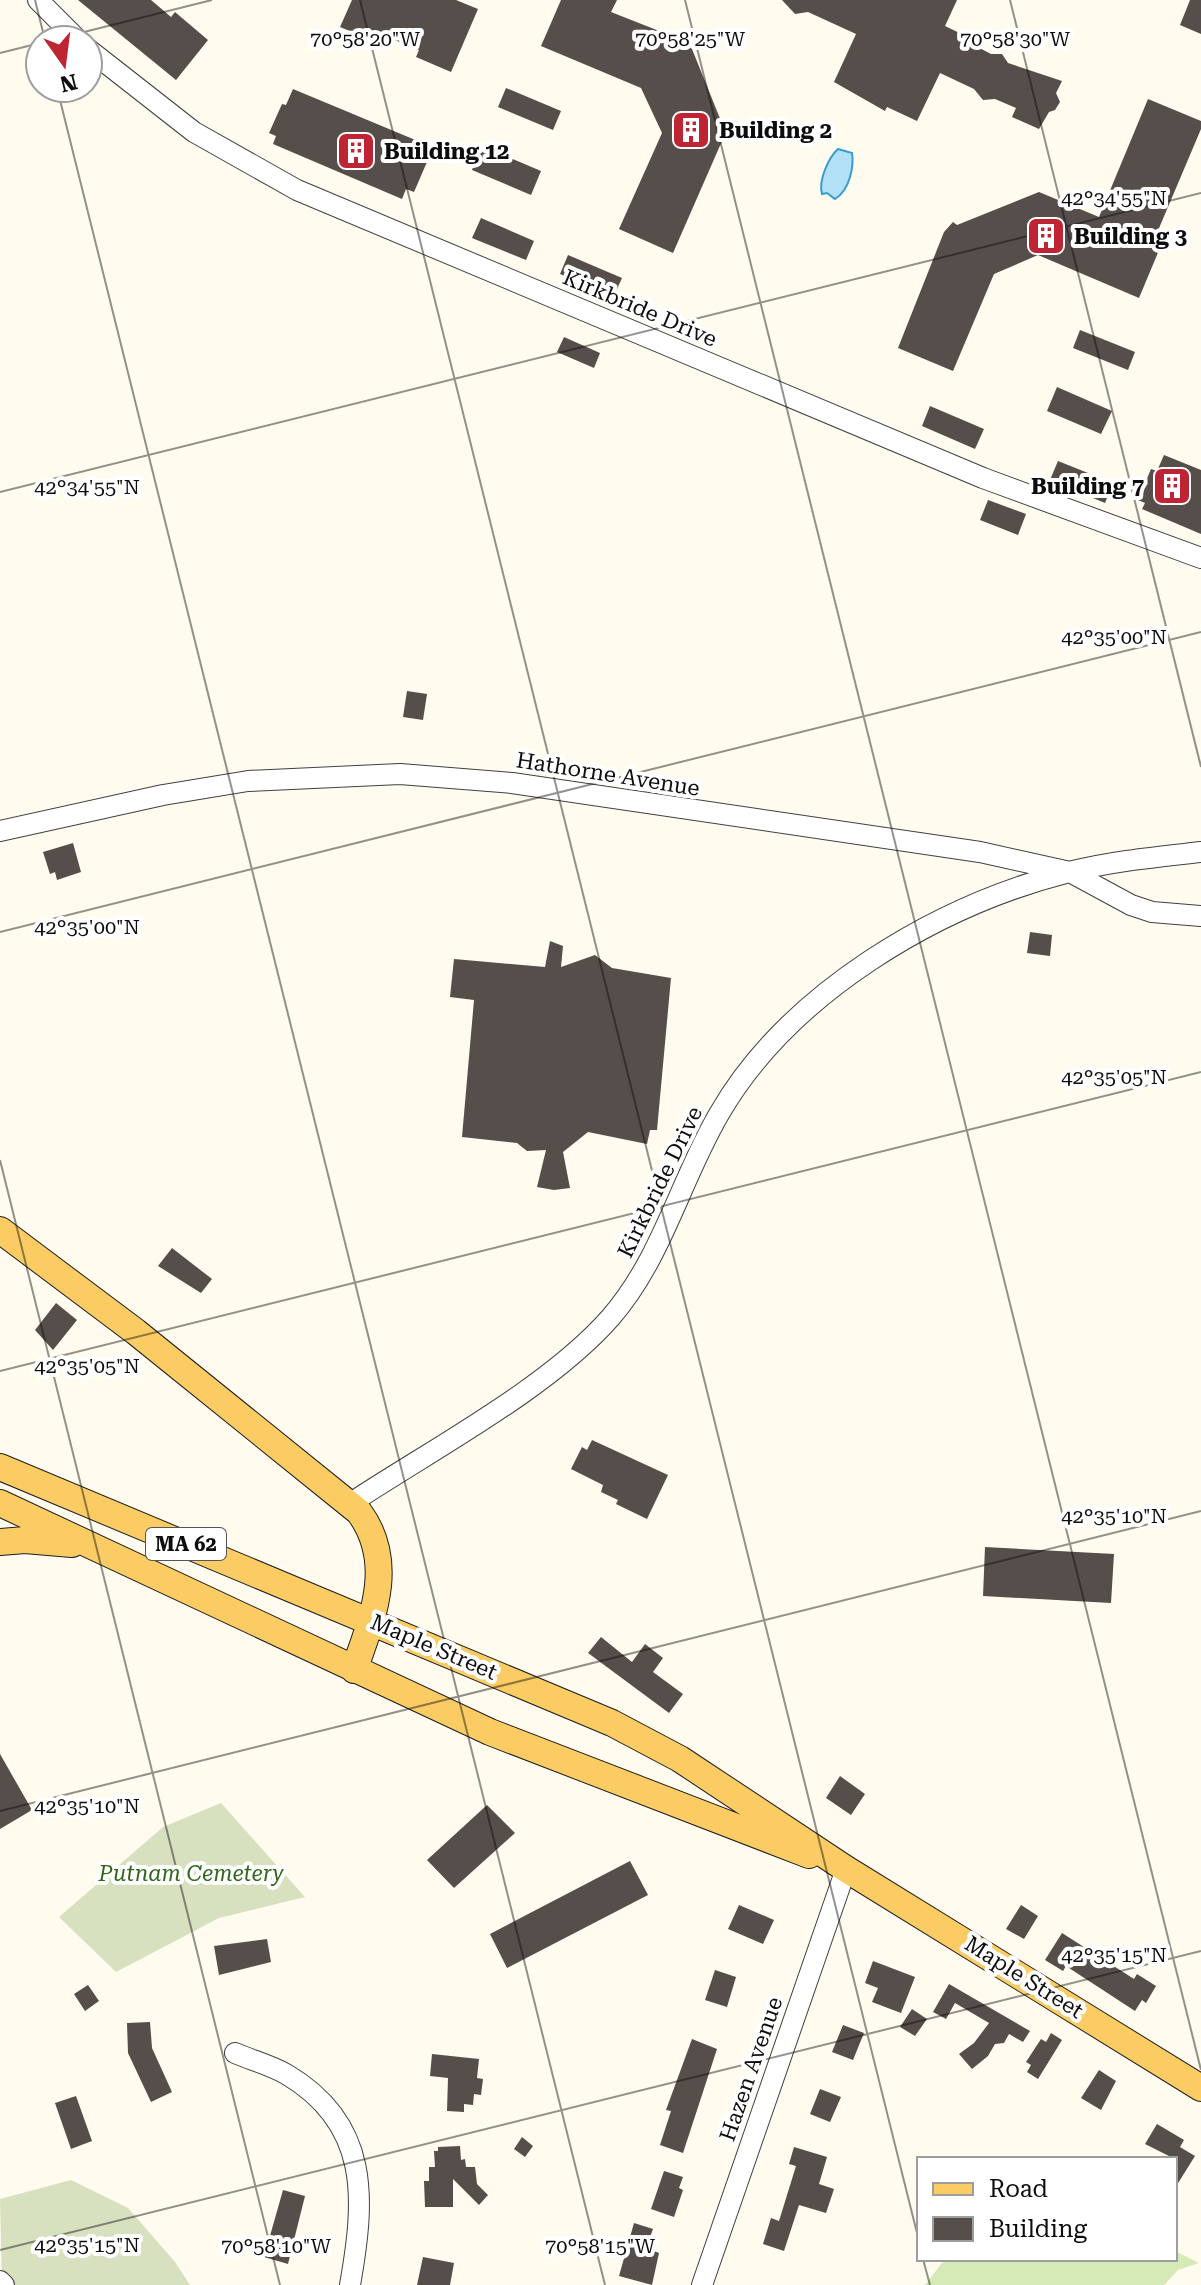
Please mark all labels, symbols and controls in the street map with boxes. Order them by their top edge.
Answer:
north arrow [24,24,104,104]
text: 70°58'20"W [310,27,421,51]
text: 70°58'25"W [635,27,746,51]
text: 70°58'30"W [960,27,1071,51]
text: N [57,69,80,97]
building icon: Building 2 [670,109,712,151]
place label: Building 2 [719,118,832,143]
building icon: Building 12 [335,130,377,172]
place label: Building 12 [384,139,509,164]
text: 42°34'55"N [1061,186,1167,210]
building icon: Building 3 [1025,215,1067,257]
place label: Building 3 [1074,224,1187,249]
street label: Kirkbride Drive [559,264,721,352]
building icon: Building 7 [1151,465,1193,507]
place label: Building 7 [1031,474,1144,499]
text: 42°34'55"N [34,475,140,499]
text: 42°35'00"N [1061,625,1167,649]
street label: Hathorne Avenue [514,747,702,801]
text: 42°35'00"N [34,915,140,939]
text: 42°35'05"N [1061,1065,1167,1089]
street label: Kirkbride Drive [613,1102,707,1262]
text: 42°35'05"N [34,1354,140,1378]
text: 42°35'10"N [1061,1504,1167,1528]
road number: MA 62 [146,1528,226,1560]
street label: Maple Street [367,1609,501,1685]
text: 42°35'10"N [34,1794,140,1818]
park label: Putnam Cemetery [97,1861,284,1886]
street label: Maple Street [960,1931,1088,2023]
text: 42°35'15"N [1061,1943,1167,1967]
street label: Hazen Avenue [715,1994,787,2144]
legend [917,2157,1177,2261]
text: Road [989,2175,1048,2203]
text: Building [989,2215,1087,2243]
text: 42°35'15"N [34,2233,140,2257]
text: 70°58'10"W [221,2234,332,2258]
text: 70°58'15"W [545,2234,656,2258]

